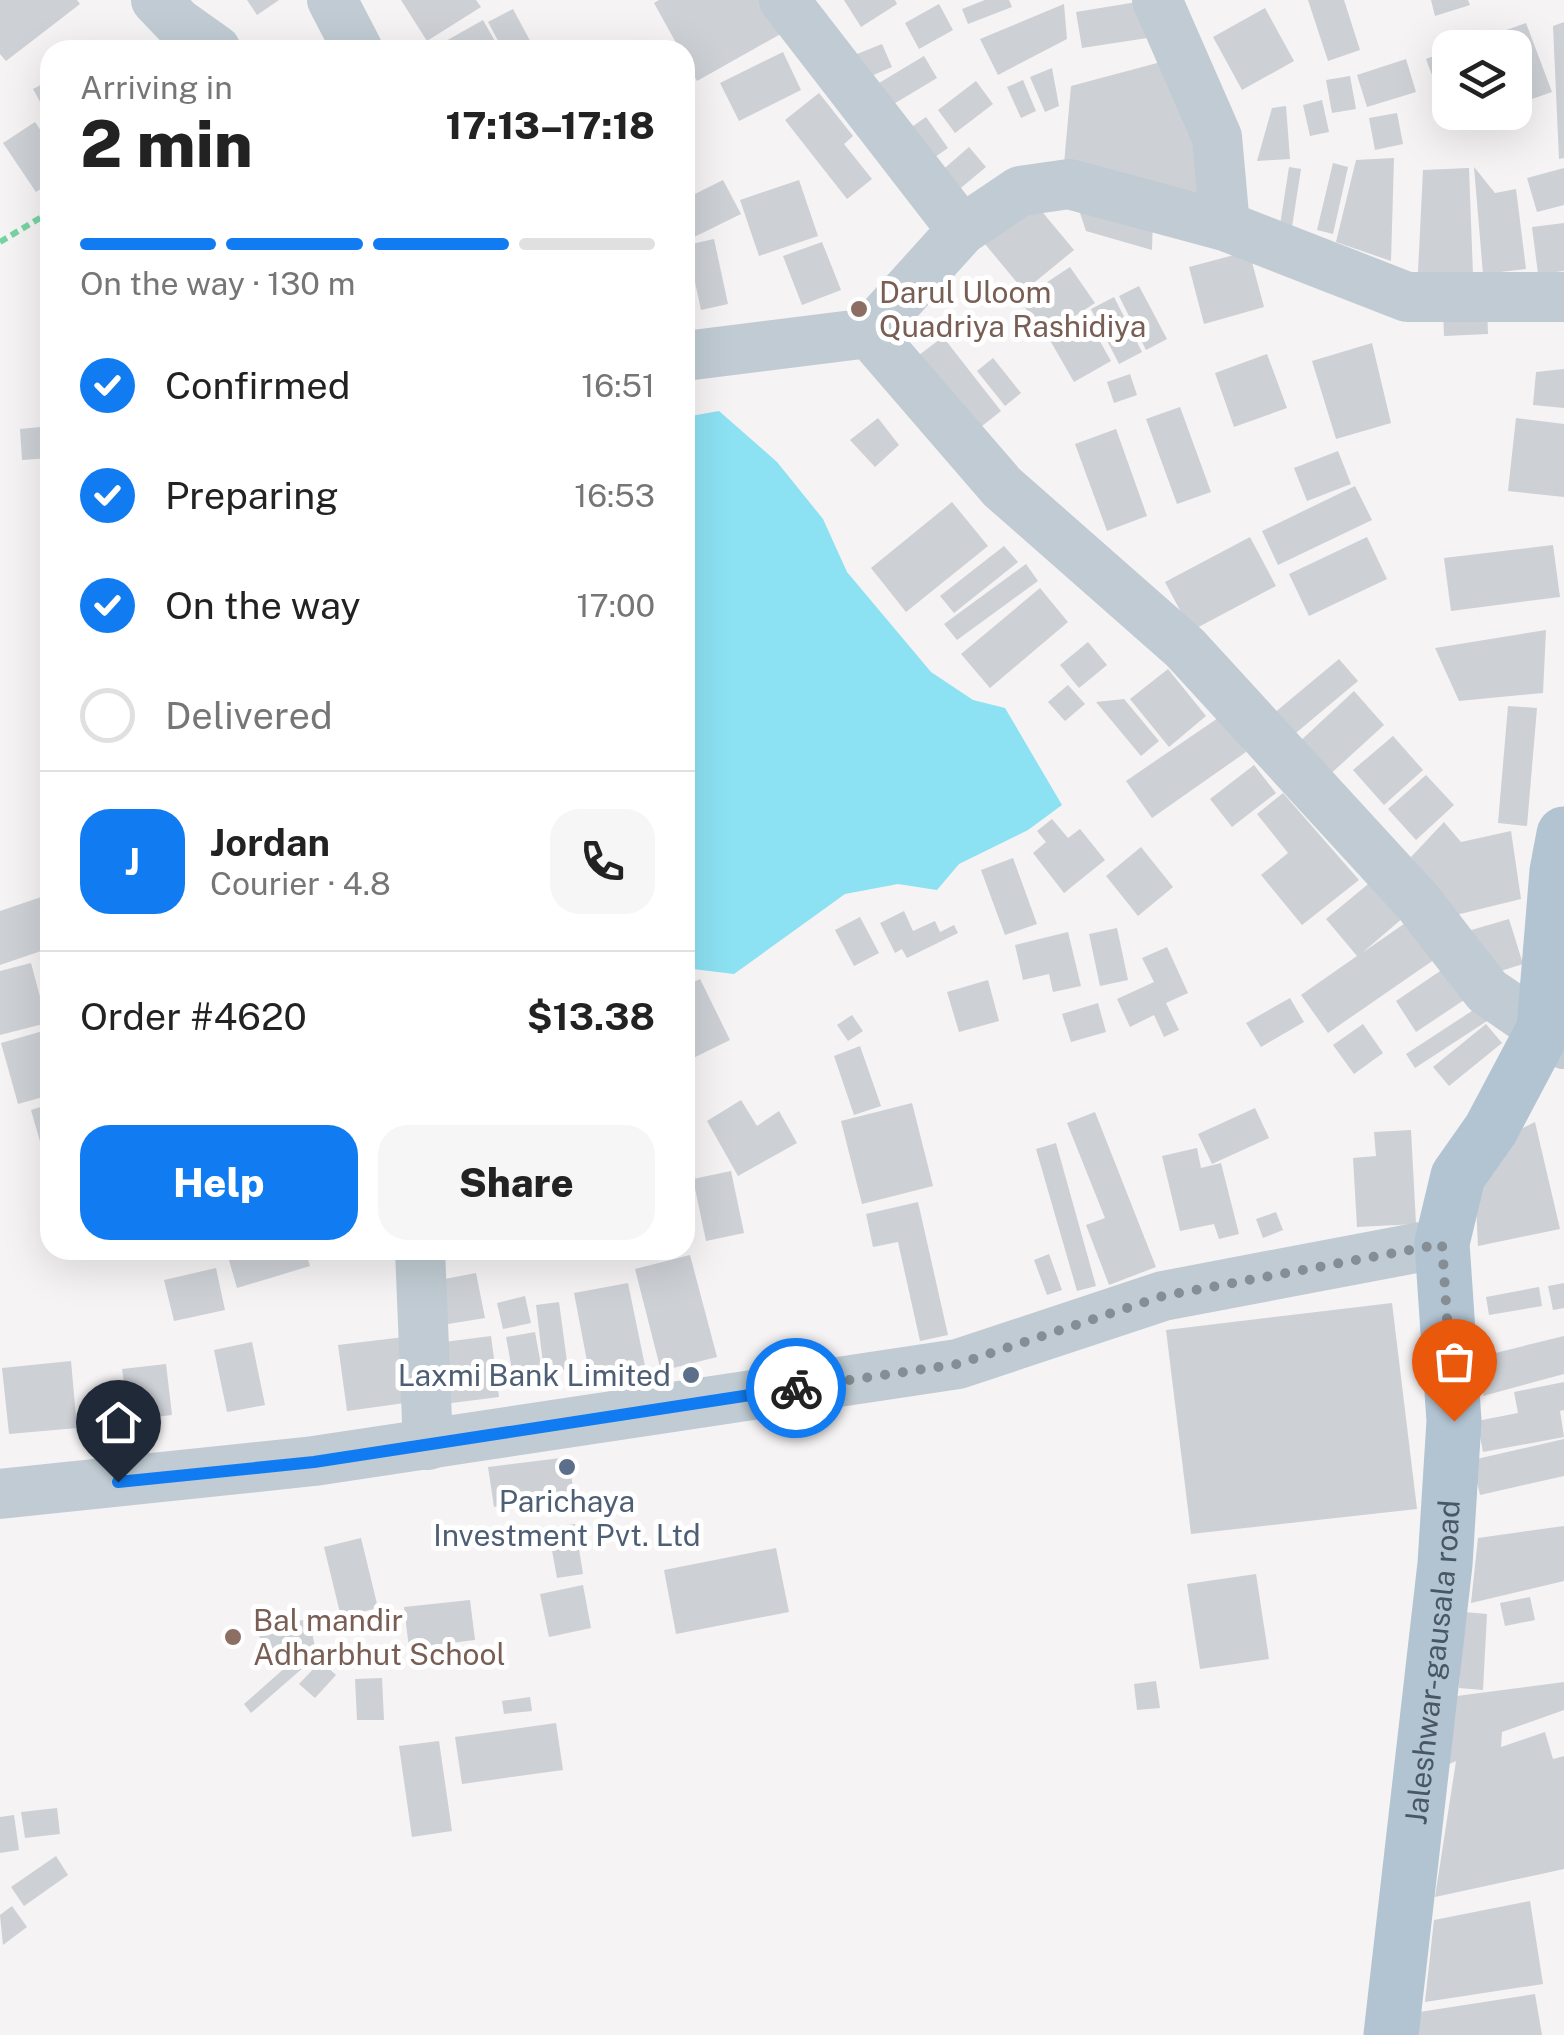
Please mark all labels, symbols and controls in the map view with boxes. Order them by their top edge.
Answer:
map controls [1432,30,1532,130]
button: layers [1432,30,1532,130]
text: Arriving in [80,69,233,106]
text: 17:13–17:18 [445,103,655,148]
text: 2 min [80,105,253,182]
text: On the way · 130 m [80,265,355,302]
place label: Darul Uloom Quadriya Rashidiya [879,274,1146,344]
marker: Darul Uloom Quadriya Rashidiya [848,298,870,320]
icon: check [80,358,135,413]
text: Confirmed [165,363,350,408]
text: 16:51 [581,367,655,404]
icon: check [80,468,135,523]
text: Preparing [165,473,339,518]
text: 16:53 [574,477,655,514]
icon: check [80,578,135,633]
text: On the way [165,583,361,628]
text: 17:00 [577,587,655,624]
text: Delivered [165,693,333,738]
button: phone [550,809,655,914]
text: Jordan [210,820,330,865]
text: J [125,839,140,884]
text: Courier · 4.8 [210,865,391,902]
text: Order #4620 [80,994,307,1039]
text: $13.38 [527,994,655,1039]
button: Help [80,1125,358,1240]
button: Share [378,1125,655,1240]
pin [1412,1319,1497,1422]
icon: bag [1427,1334,1482,1389]
courier [746,1338,846,1438]
place label: Laxmi Bank Limited [398,1357,671,1393]
icon: bike [769,1361,824,1416]
marker: Laxmi Bank Limited [680,1364,702,1386]
pin [76,1380,161,1483]
icon: home [91,1395,146,1450]
marker: Parichaya Investment Pvt. Ltd [556,1456,578,1478]
place label: Parichaya Investment Pvt. Ltd [433,1483,701,1553]
street label: Jaleshwar-gausala road [1397,1499,1467,1827]
place label: Bal mandir Adharbhut School [253,1602,506,1672]
marker: Bal mandir Adharbhut School [222,1626,244,1648]

